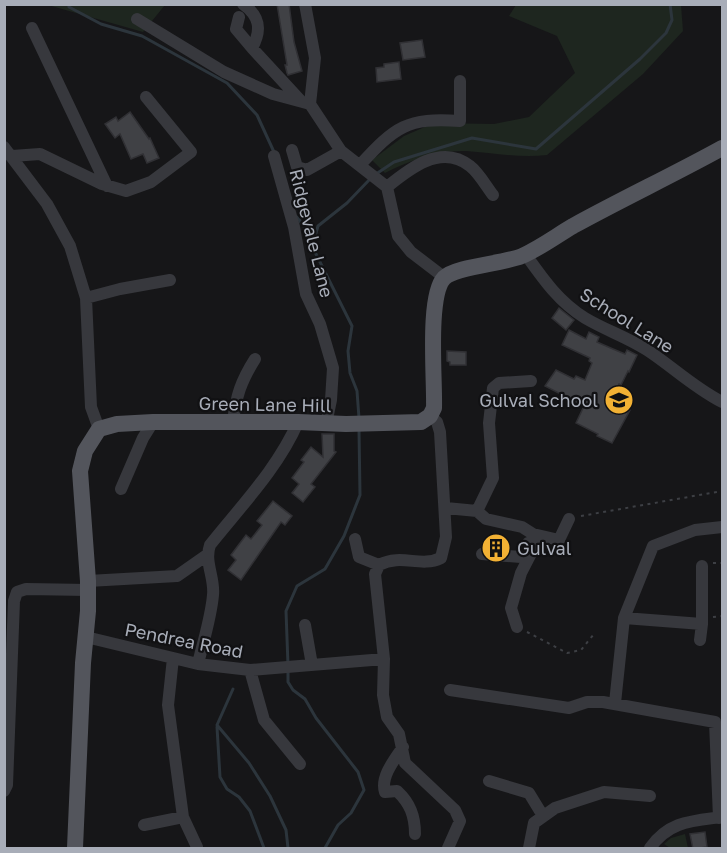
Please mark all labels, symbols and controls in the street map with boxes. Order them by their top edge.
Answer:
street label: Ridgevale Lane [285,166,339,300]
street label: School Lane [576,282,678,358]
school or university icon: Gulval School [603,384,635,416]
place label: Gulval School [479,389,598,411]
street label: Green Lane Hill [199,392,332,416]
building icon: Gulval [480,532,512,564]
place label: Gulval [517,537,572,559]
street label: Pendrea Road [123,618,245,662]

